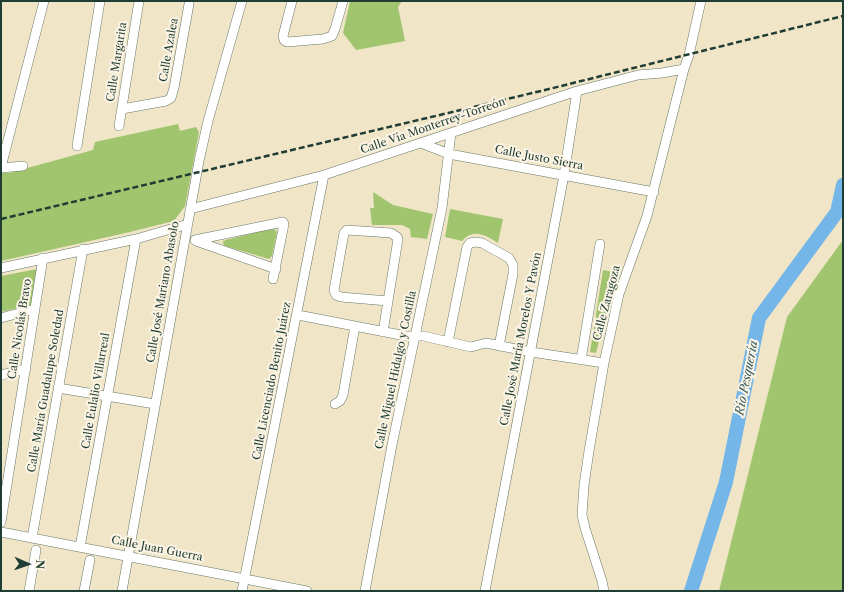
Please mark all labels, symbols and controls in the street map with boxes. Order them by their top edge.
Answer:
street label: Calle Azalea [157,17,181,83]
street label: Calle Margarita [104,21,130,103]
street label: Calle Vía Monterrey-Torreón [359,95,507,157]
street label: Calle Justo Sierra [494,143,584,173]
street label: Calle José Mariano Abasolo [144,220,182,364]
street label: Calle José María Morelos Y Pavón [498,251,544,427]
street label: Calle Zaragoza [591,264,623,342]
street label: Calle Nicolás Bravo [6,278,34,380]
street label: Calle Miguel Hidalgo y Costilla [373,289,419,451]
street label: Calle Licenciado Benito Juárez [250,301,294,461]
street label: Calle María Guadalupe Soledad [25,308,67,474]
street label: Calle Eulalio Villarreal [79,332,113,450]
water label: Río Pesquería [733,340,761,416]
street label: Calle Juan Guerra [110,534,204,564]
north arrow [8,544,48,584]
text: N [33,559,47,569]

